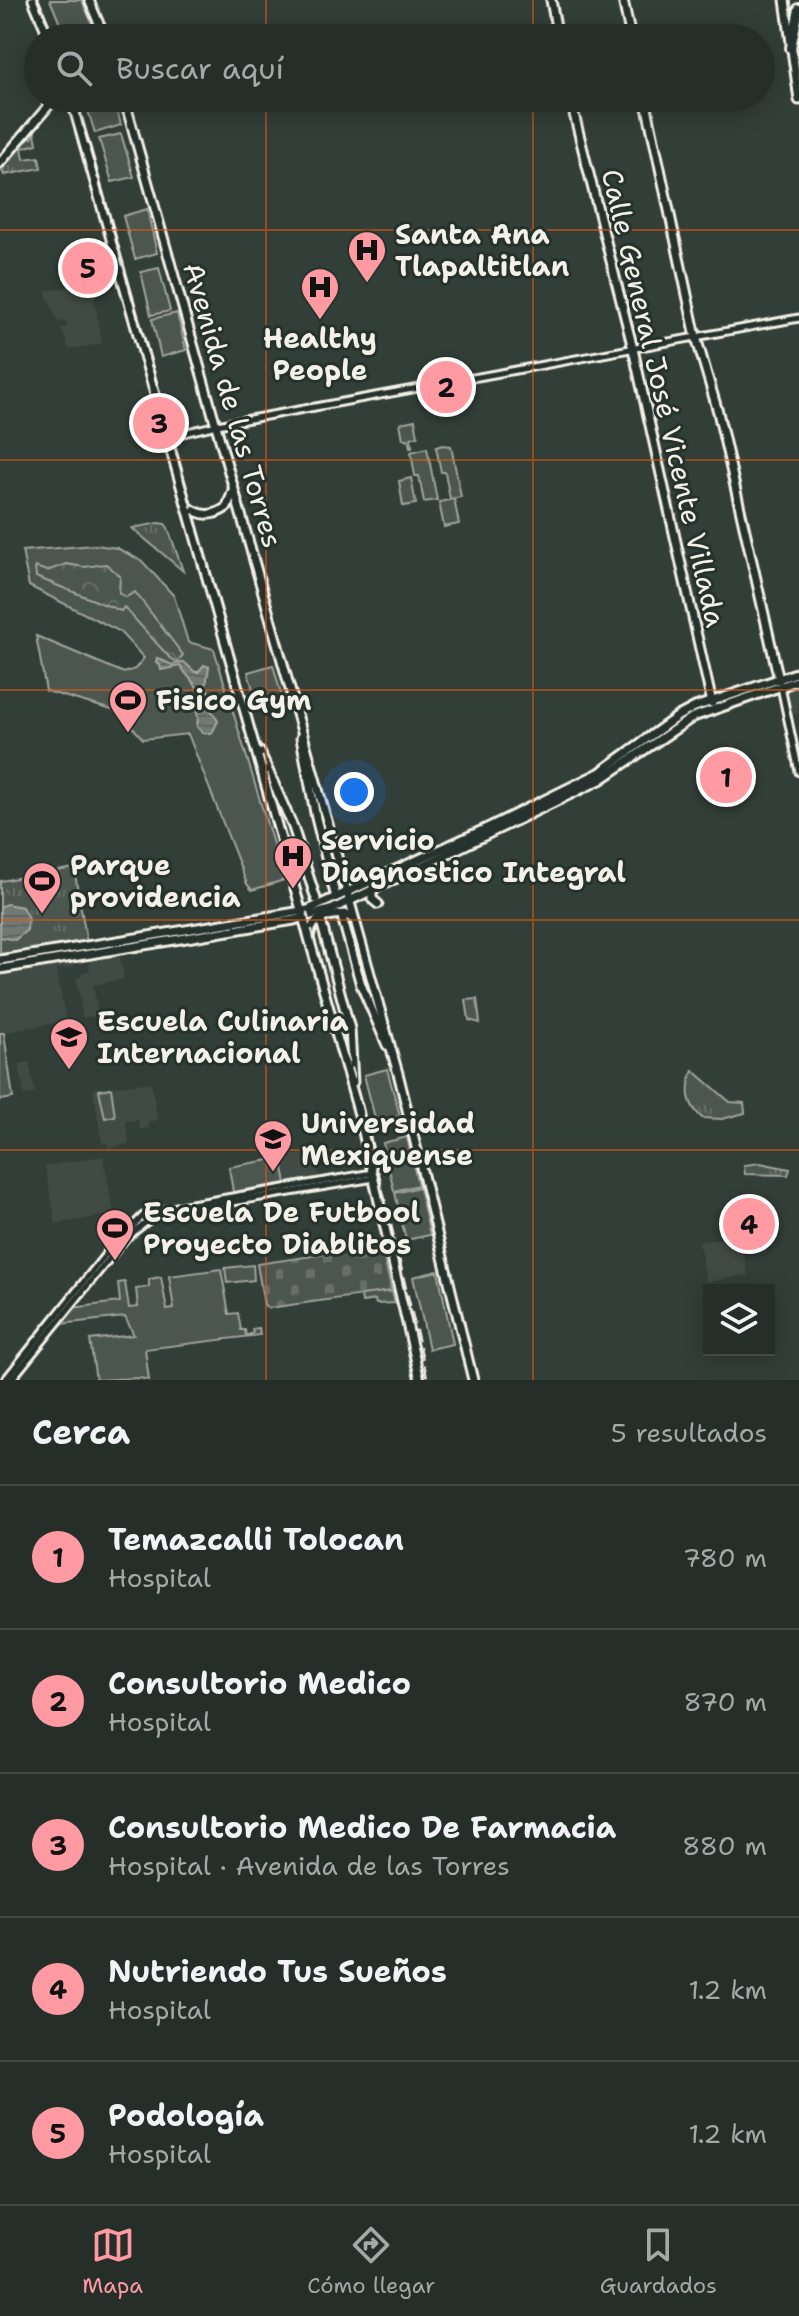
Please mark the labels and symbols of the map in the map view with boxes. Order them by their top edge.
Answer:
street label: Calle General José Vicente Villada [593,165,735,631]
place label: Santa Ana Tlapaltitlan [395,215,569,285]
hospital icon: Santa Ana Tlapaltitlan [346,229,388,284]
pin: 5 [62,238,114,298]
street label: Avenida de las Torres [174,258,292,552]
hospital icon: Healthy People [299,266,341,321]
place label: Healthy People [263,319,377,389]
pin: 2 [420,357,472,417]
pin: 3 [133,393,185,453]
sports icon: Fisico Gym [107,679,149,734]
place label: Fisico Gym [156,681,312,719]
pin: 1 [700,747,752,807]
your location [334,772,374,812]
place label: Servicio Diagnostico Integral [321,821,626,891]
hospital icon: Servicio Diagnostico Integral [272,835,314,890]
place label: Parque providencia [70,846,241,916]
sports icon: Parque providencia [21,860,63,915]
place label: Escuela Culinaria Internacional [97,1002,349,1072]
school or university icon: Escuela Culinaria Internacional [48,1016,90,1071]
place label: Universidad Mexiquense [301,1104,475,1174]
school or university icon: Universidad Mexiquense [252,1118,294,1173]
place label: Escuela De Futbool Proyecto Diablitos [143,1193,420,1263]
pin: 4 [723,1194,775,1254]
sports icon: Escuela De Futbool Proyecto Diablitos [94,1207,136,1262]

